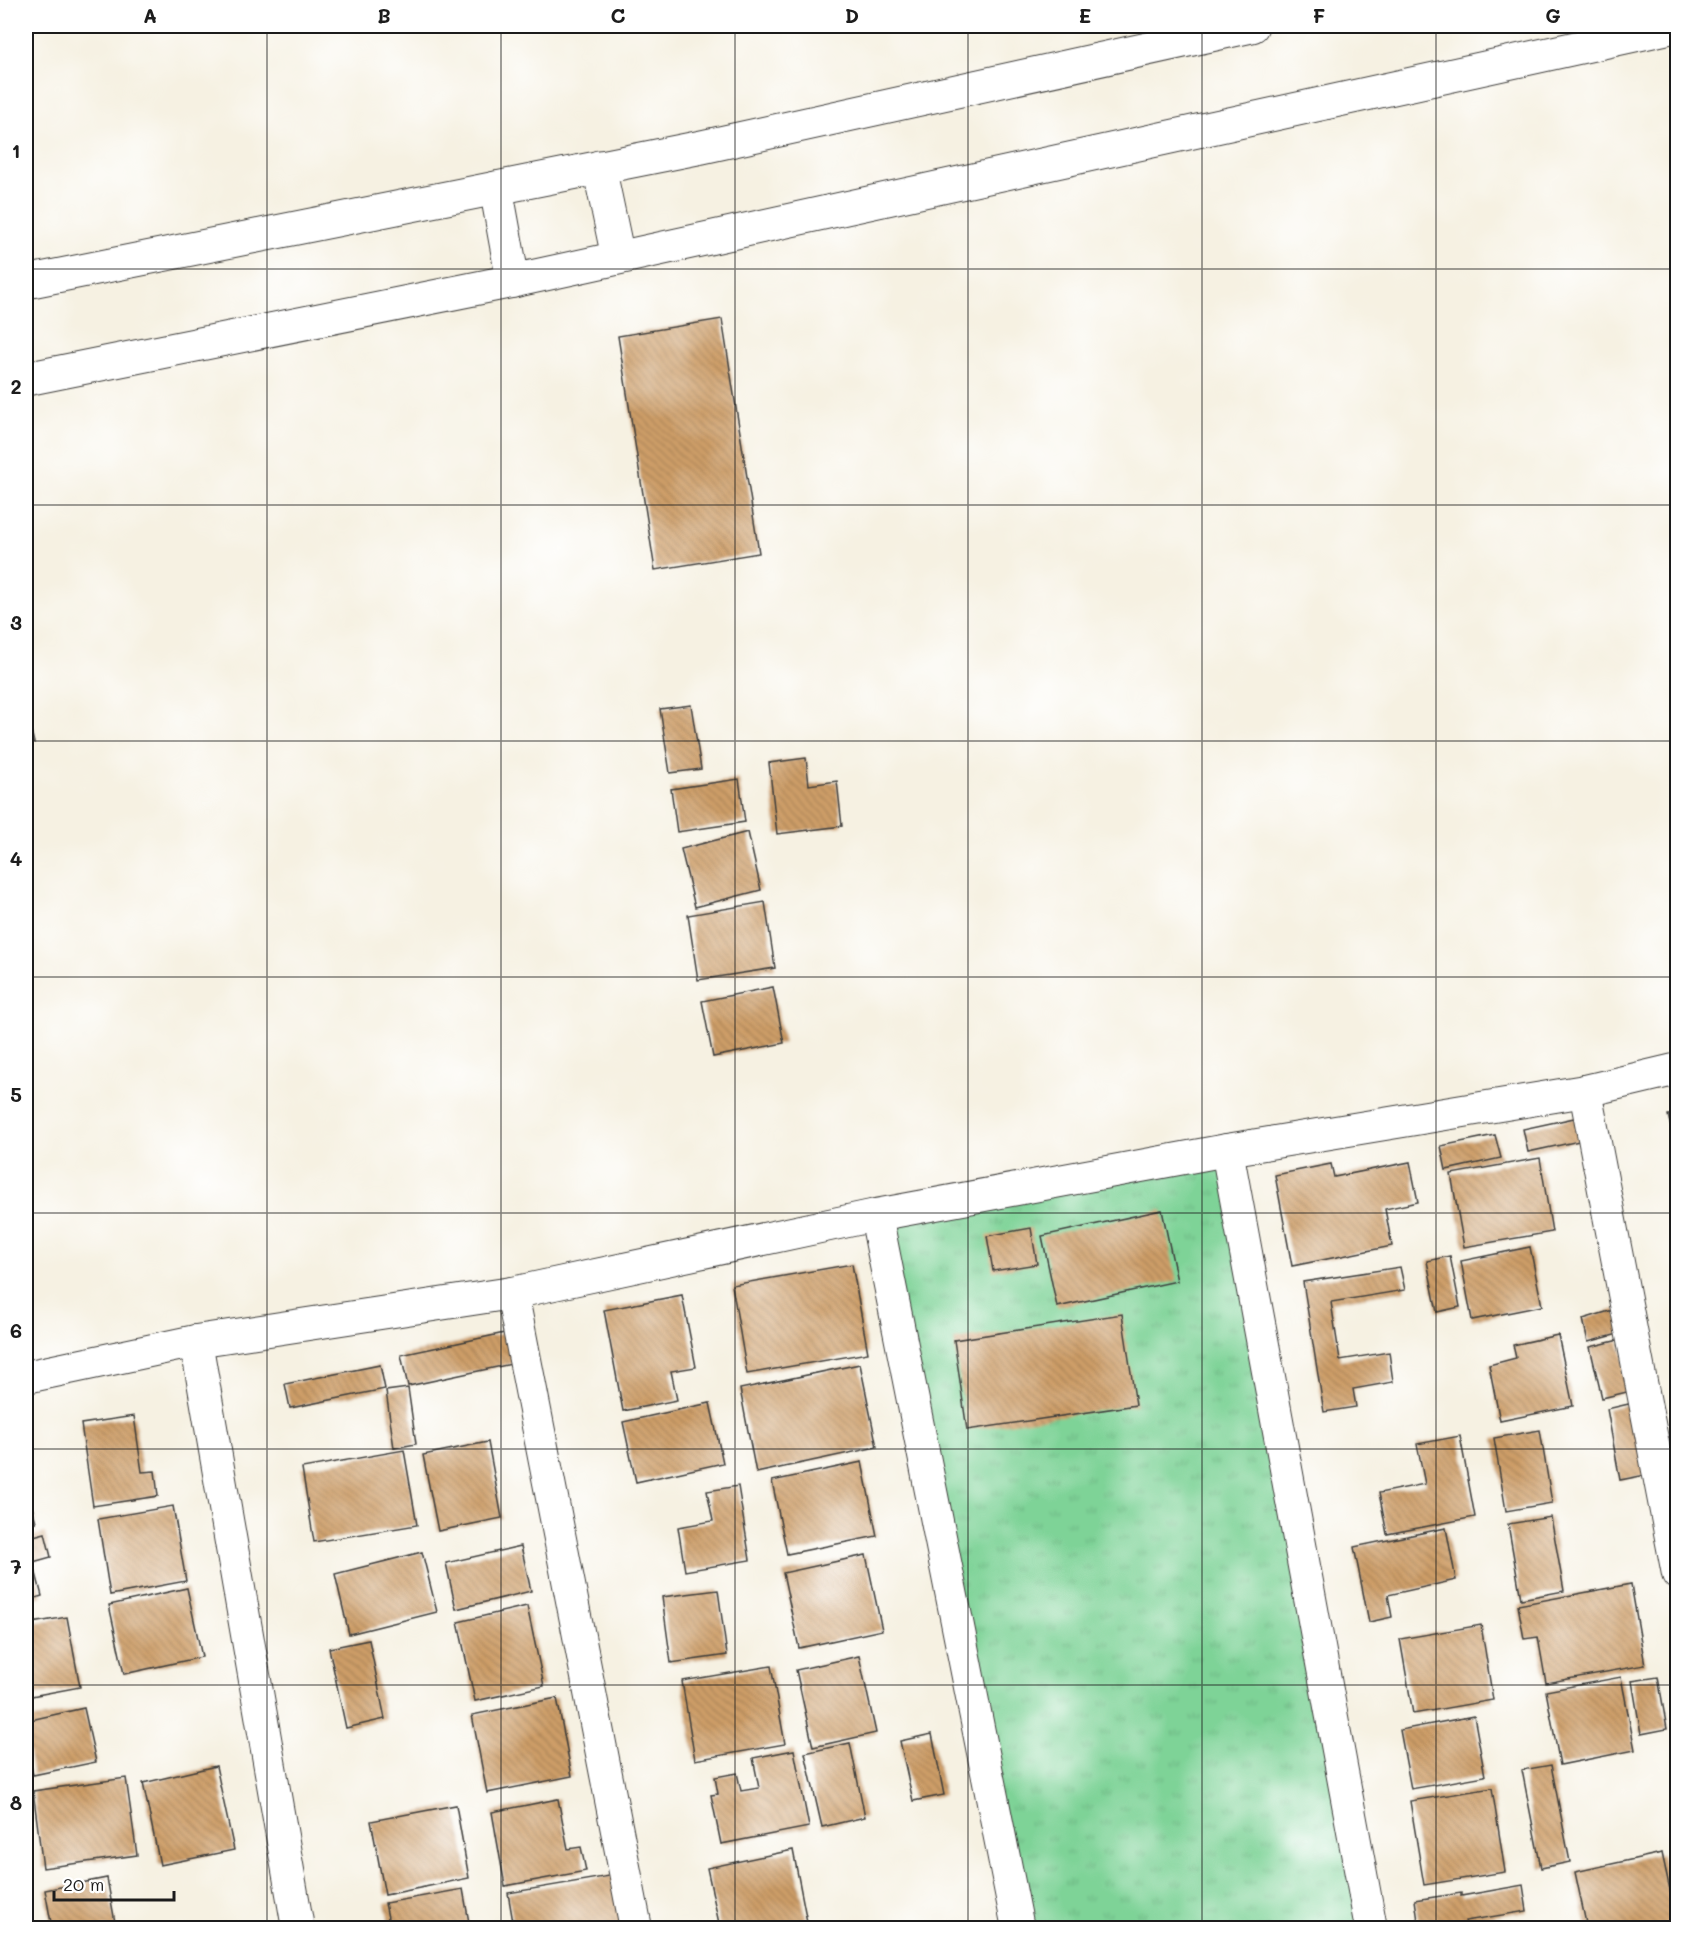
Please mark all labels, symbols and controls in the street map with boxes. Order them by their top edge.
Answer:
text: A [143,2,157,28]
text: B [377,2,391,28]
text: C [611,2,626,28]
text: D [845,2,859,28]
text: E [1079,2,1091,28]
text: F [1313,2,1326,28]
text: G [1545,2,1561,28]
text: 1 [12,137,20,163]
text: 2 [10,373,22,399]
text: 3 [10,609,22,635]
text: 4 [10,845,23,871]
text: 5 [10,1081,22,1107]
text: 6 [10,1317,22,1343]
text: 7 [10,1553,22,1579]
text: 8 [10,1789,22,1815]
scale bar [54,1864,174,1902]
text: 20 m [63,1872,104,1896]

